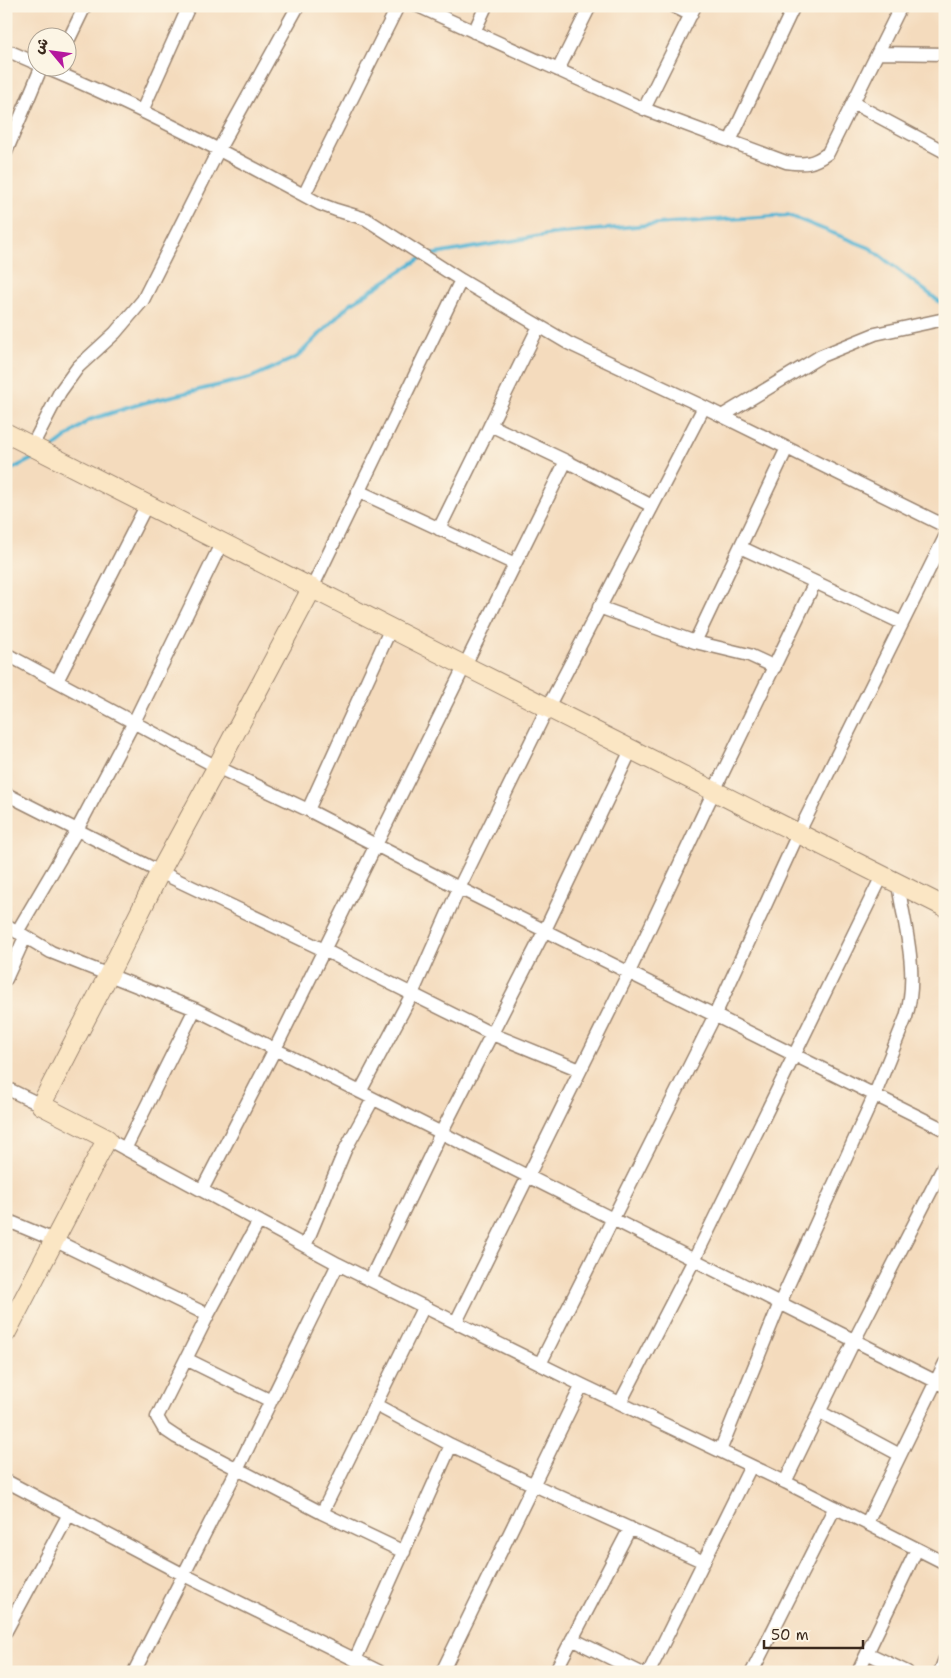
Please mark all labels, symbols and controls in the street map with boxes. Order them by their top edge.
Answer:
north arrow [28,28,78,78]
text: ش [29,35,52,57]
scale bar [764,1618,862,1650]
text: 50 m [771,1625,809,1645]

